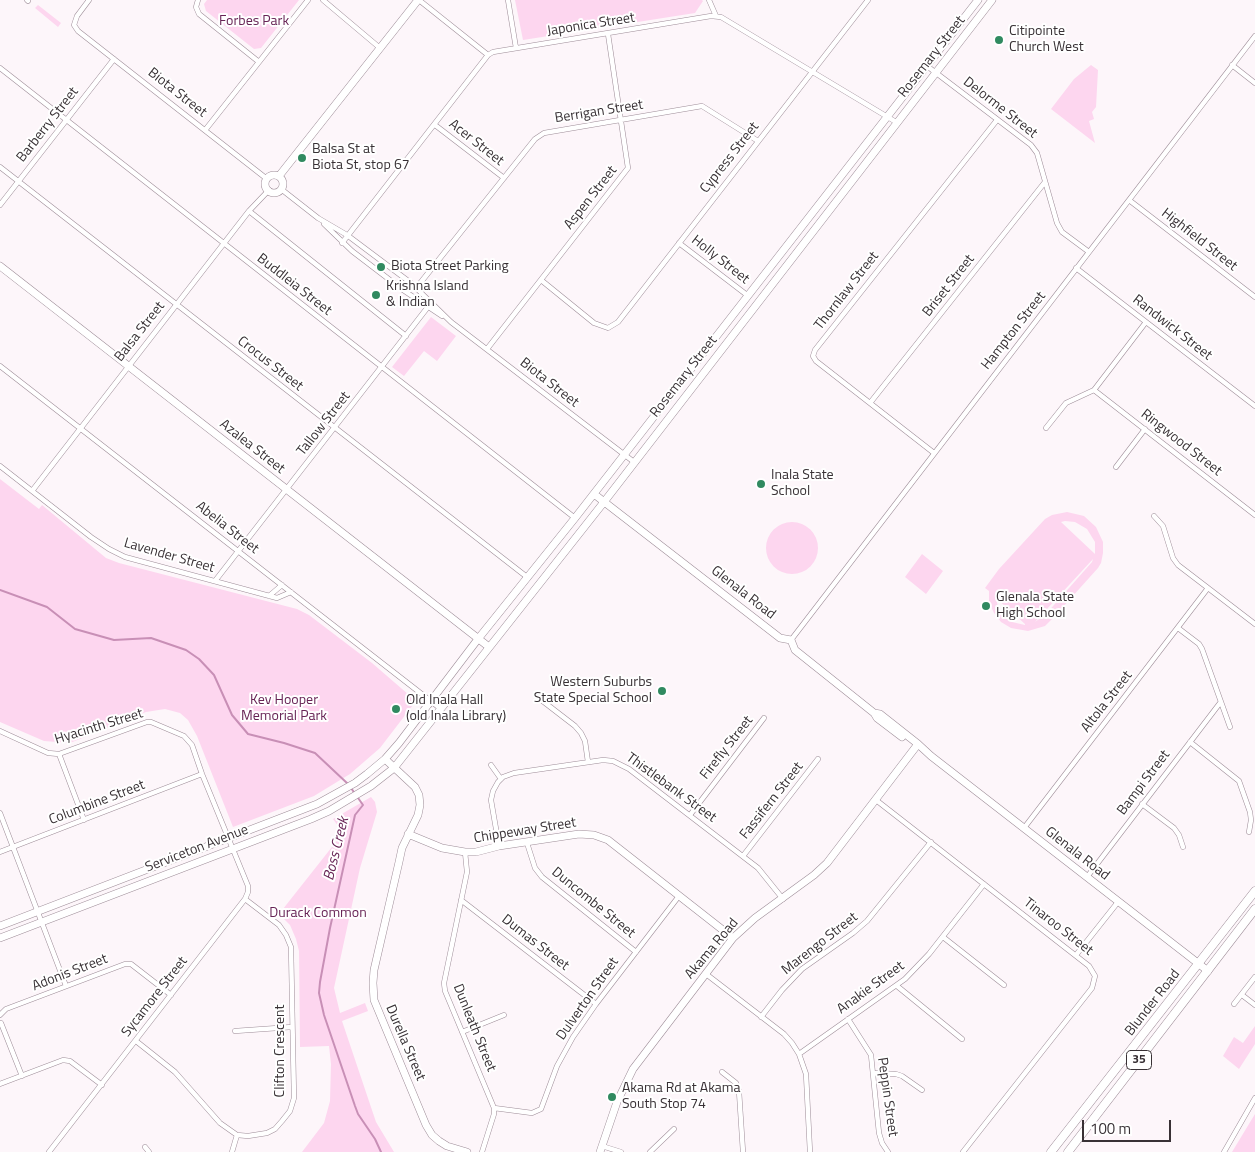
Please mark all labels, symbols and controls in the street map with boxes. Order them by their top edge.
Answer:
street label: Japonica Street [546,10,636,40]
street label: Rosemary Street [895,13,969,101]
park label: Forbes Park [219,14,289,30]
place label: Citipointe Church West [1009,24,1084,56]
marker: Citipointe Church West [993,34,1005,46]
street label: Biota Street [144,65,210,121]
street label: Delorme Street [960,74,1040,142]
street label: Barberry Street [14,84,82,166]
street label: Berrigan Street [554,97,644,127]
street label: Acer Street [445,116,507,170]
street label: Cypress Street [697,119,763,197]
place label: Balsa St at Biota St, stop 67 [312,142,410,174]
marker: Balsa St at Biota St, stop 67 [296,152,308,164]
street label: Aspen Street [561,163,621,233]
street label: Highfield Street [1158,205,1240,275]
street label: Holly Street [688,232,752,288]
street label: Thornlaw Street [811,249,883,333]
street label: Buddleia Street [253,251,335,319]
street label: Briset Street [920,252,978,320]
place label: Biota Street Parking [391,259,509,275]
marker: Biota Street Parking [375,261,387,273]
place label: Krishna Island & Indian [386,279,469,312]
marker: Krishna Island & Indian [370,289,382,301]
street label: Hampton Street [978,289,1050,373]
street label: Randwick Street [1129,292,1215,364]
street label: Balsa Street [111,299,169,365]
street label: Crocus Street [234,333,306,395]
street label: Rosemary Street [647,333,721,421]
street label: Biota Street [516,355,582,411]
street label: Tallow Street [294,389,354,459]
street label: Ringwood Street [1137,406,1225,480]
street label: Azalea Street [216,416,288,478]
place label: Inala State School [771,468,834,501]
marker: Inala State School [755,478,767,490]
street label: Abelia Street [192,498,262,558]
street label: Lavender Street [122,535,216,577]
street label: Glenala Road [707,563,779,623]
place label: Glenala State High School [996,590,1074,622]
marker: Glenala State High School [980,600,992,612]
street label: Altola Street [1078,668,1136,736]
place label: Western Suburbs State Special School [534,675,652,708]
marker: Western Suburbs State Special School [656,685,668,697]
park label: Kev Hooper Memorial Park [241,693,327,726]
place label: Old Inala Hall (old Inala Library) [406,693,506,726]
marker: Old Inala Hall (old Inala Library) [390,703,402,715]
street label: Hyacinth Street [53,706,145,748]
street label: Firefly Street [697,713,757,783]
street label: Bampi Street [1114,747,1174,819]
street label: Thistlebank Street [623,750,719,826]
street label: Fassifern Street [737,759,807,843]
street label: Columbine Street [47,777,147,829]
water label: Boss Creek [320,815,354,883]
street label: Chippeway Street [473,815,577,847]
street label: Serviceton Avenue [143,822,251,876]
street label: Glenala Road [1041,824,1113,884]
street label: Duncombe Street [548,864,638,942]
street label: Tinaroo Street [1020,895,1096,959]
park label: Durack Common [269,906,367,922]
street label: Marengo Street [779,909,861,979]
street label: Dumas Street [498,911,572,975]
street label: Akama Road [682,915,742,983]
street label: Adonis Street [30,951,110,995]
street label: Sycamore Street [118,954,192,1040]
street label: Dulverton Street [553,954,623,1044]
street label: Anakie Street [834,958,908,1018]
street label: Blunder Road [1122,966,1184,1040]
street label: Dunleath Street [449,982,499,1074]
street label: Durella Street [381,1002,429,1084]
street label: Clifton Crescent [273,1005,289,1097]
road number: 35 [1126,1050,1152,1070]
street label: Peppin Street [873,1056,901,1138]
place label: Akama Rd at Akama South Stop 74 [622,1081,741,1114]
marker: Akama Rd at Akama South Stop 74 [606,1091,618,1103]
scale bar [1085,1110,1174,1142]
text: 100 m [1090,1117,1131,1140]

